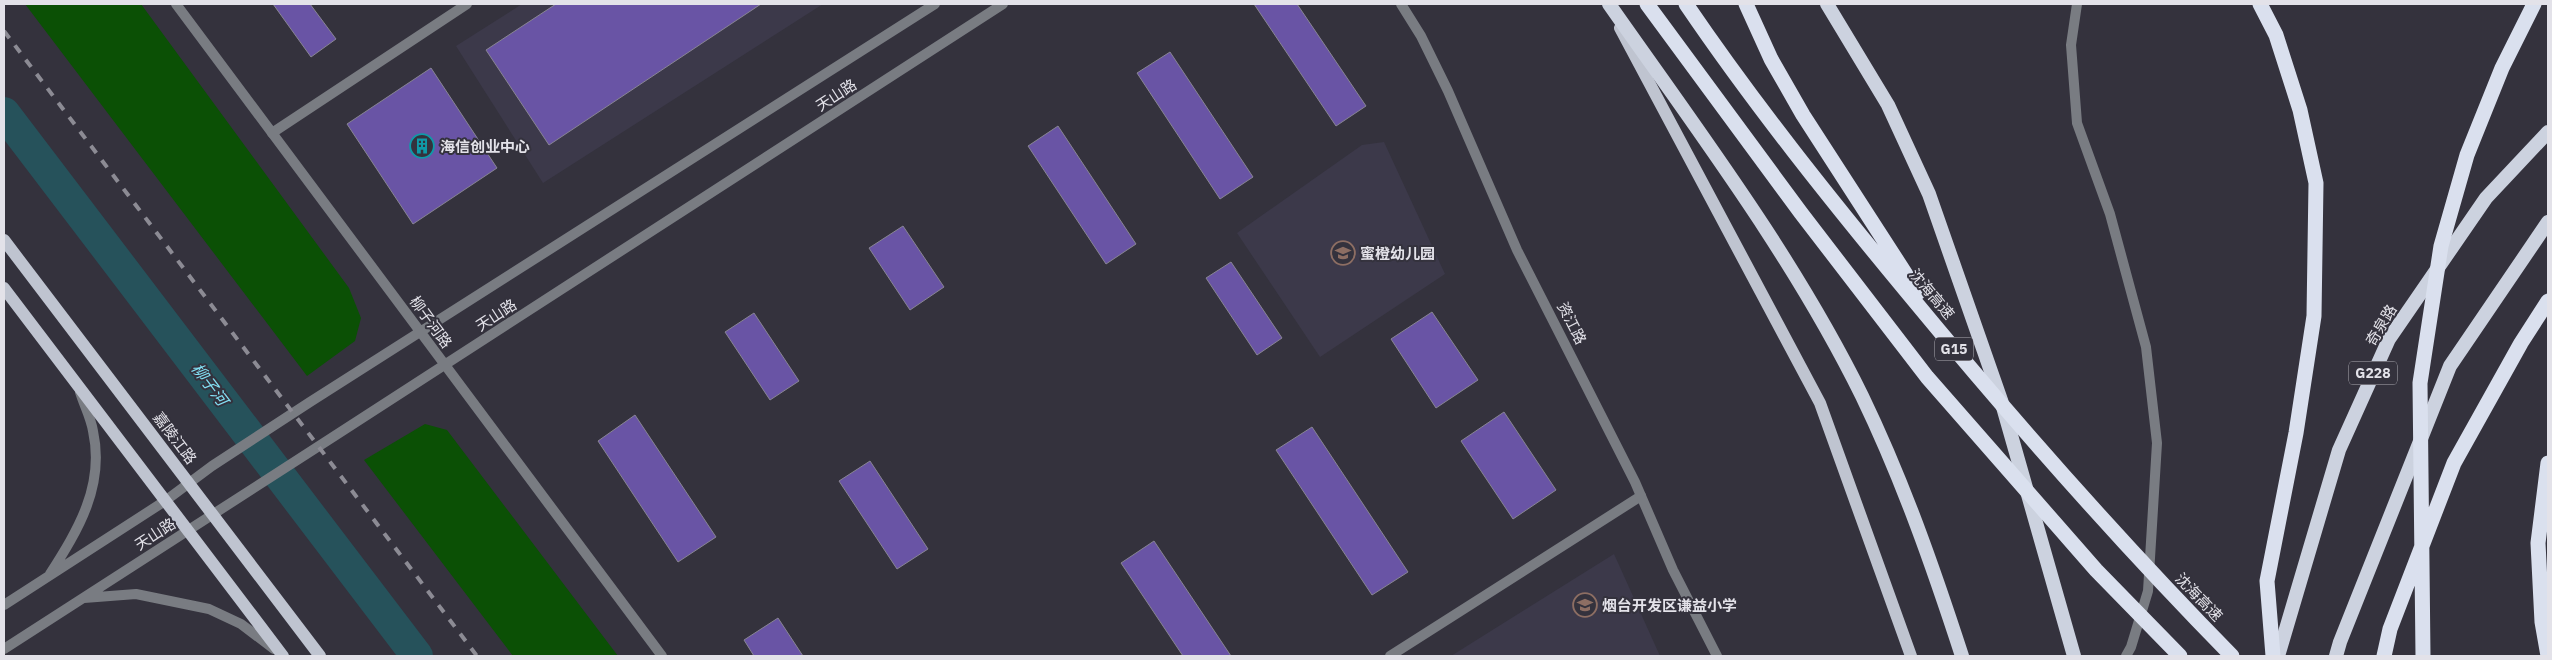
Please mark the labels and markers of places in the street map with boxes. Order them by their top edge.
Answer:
building icon: 海信创业中心 [409,133,435,159]
place label: 海信创业中心 [440,137,530,156]
school or university icon: 蜜橙幼儿园 [1330,240,1356,266]
place label: 蜜橙幼儿园 [1360,244,1435,263]
school or university icon: 烟台开发区谦益小学 [1572,592,1598,618]
place label: 烟台开发区谦益小学 [1602,596,1737,615]

